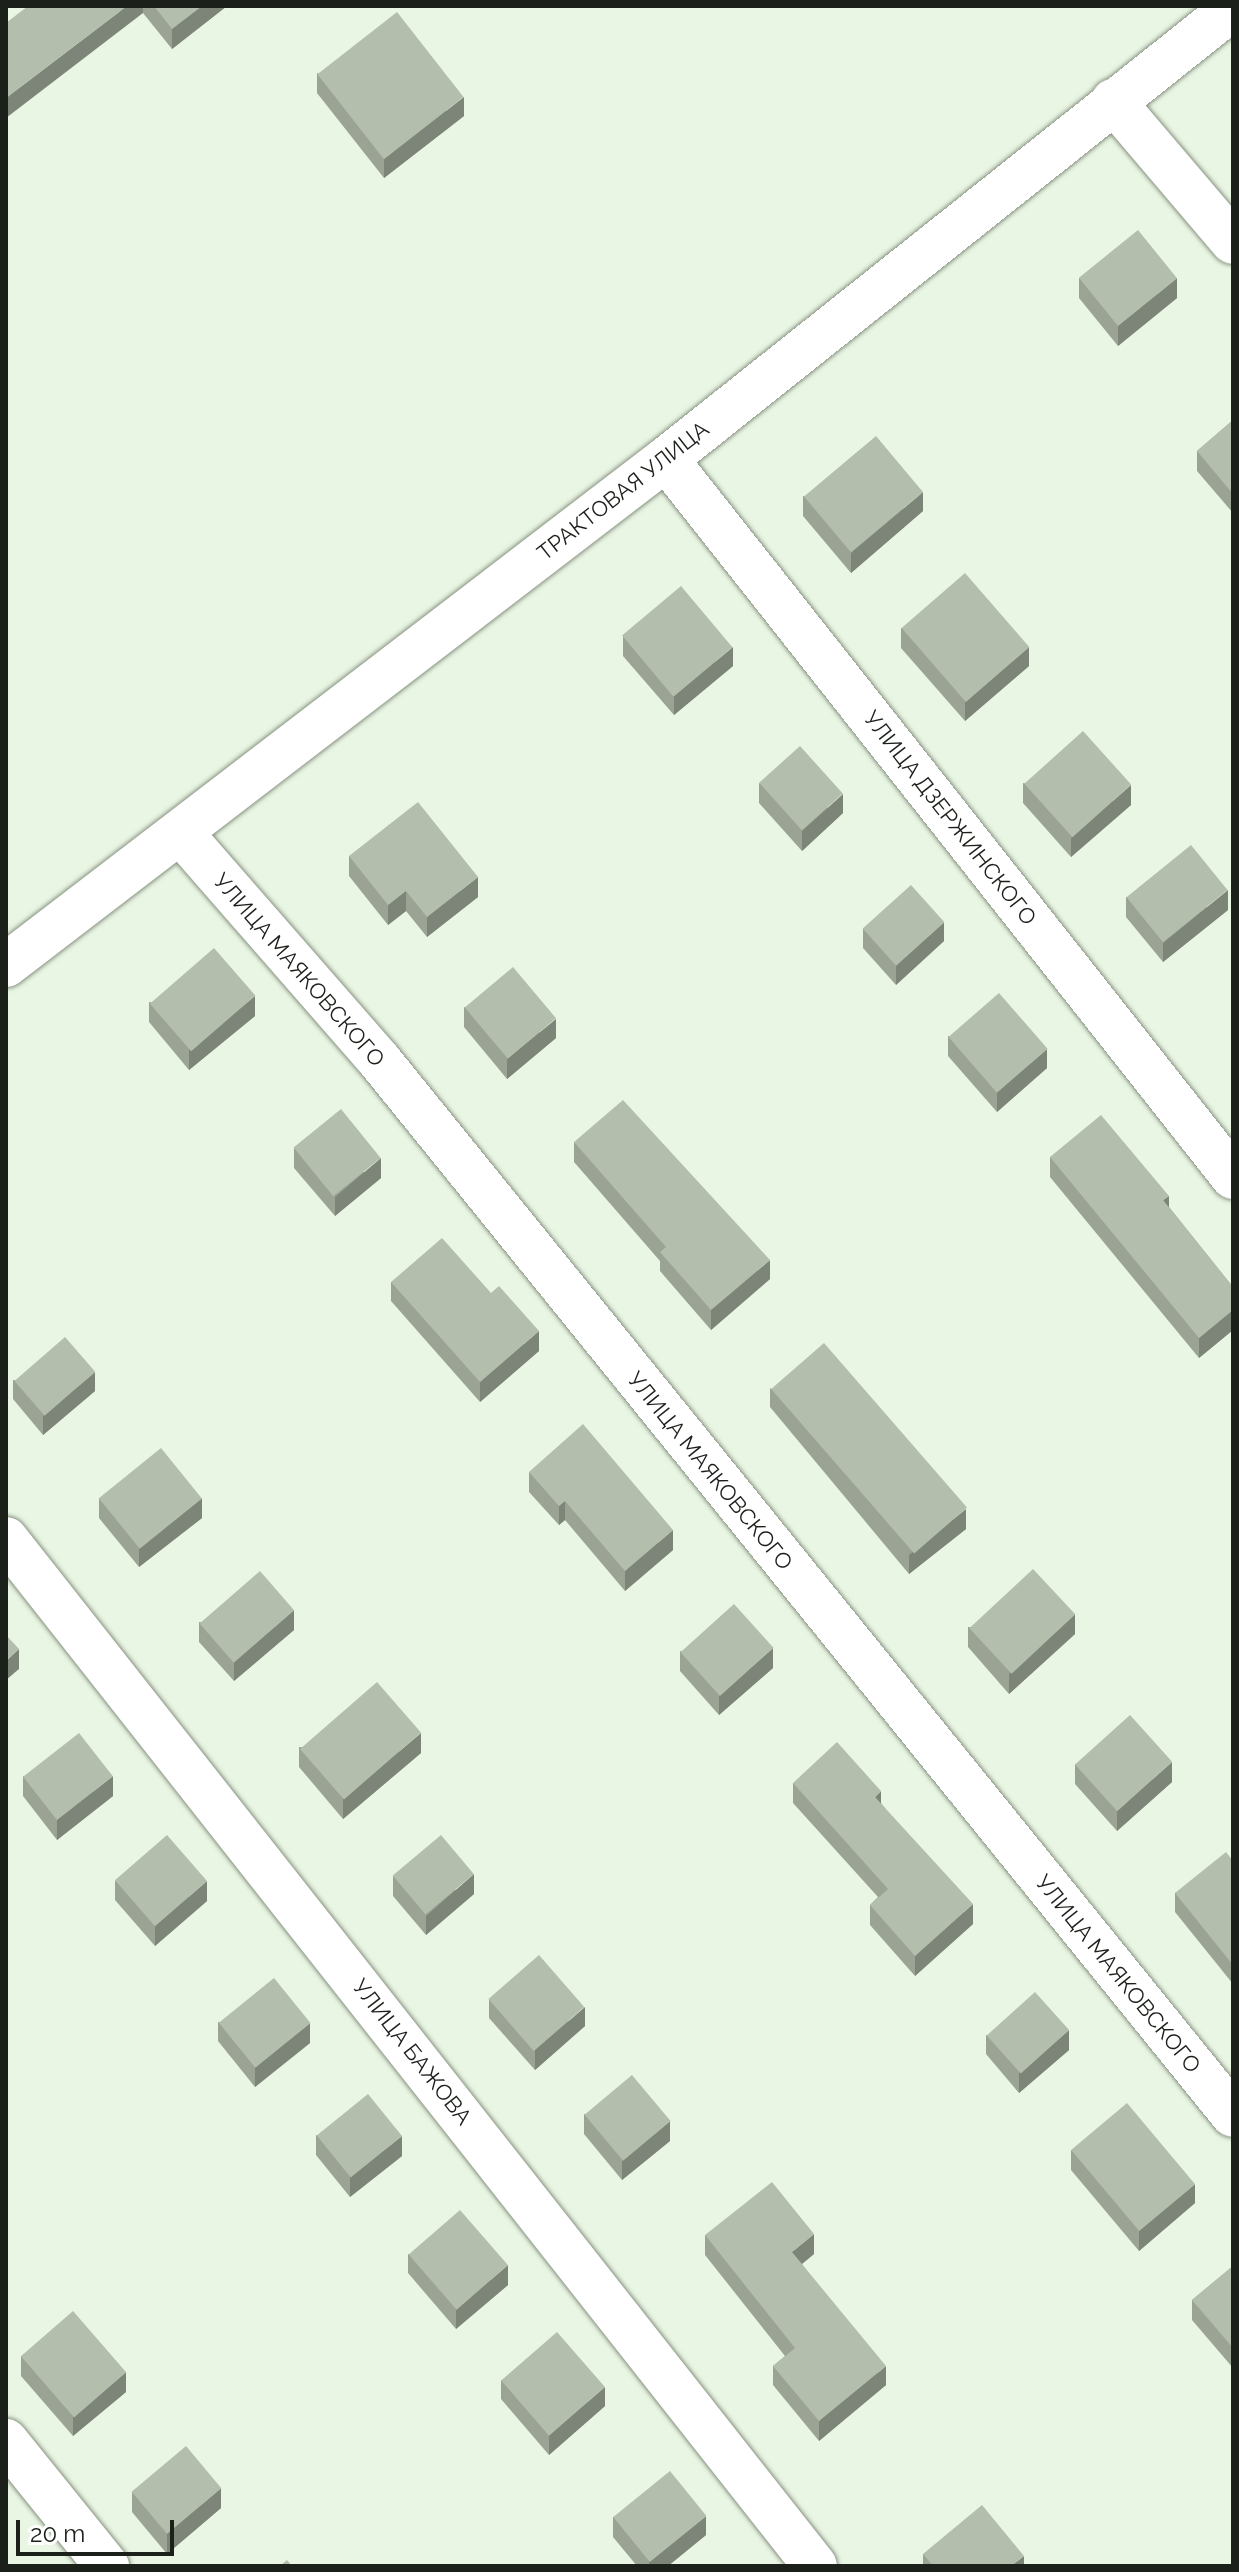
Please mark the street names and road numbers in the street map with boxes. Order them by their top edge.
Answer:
street label: ТРАКТОВАЯ УЛИЦА [532,416,714,566]
street label: УЛИЦА ДЗЕРЖИНСКОГО [858,705,1042,931]
street label: УЛИЦА МАЯКОВСКОГО [208,868,390,1072]
street label: УЛИЦА МАЯКОВСКОГО [622,1366,798,1576]
street label: УЛИЦА МАЯКОВСКОГО [1030,1869,1206,2079]
street label: УЛИЦА БАЖОВА [347,1974,477,2130]

